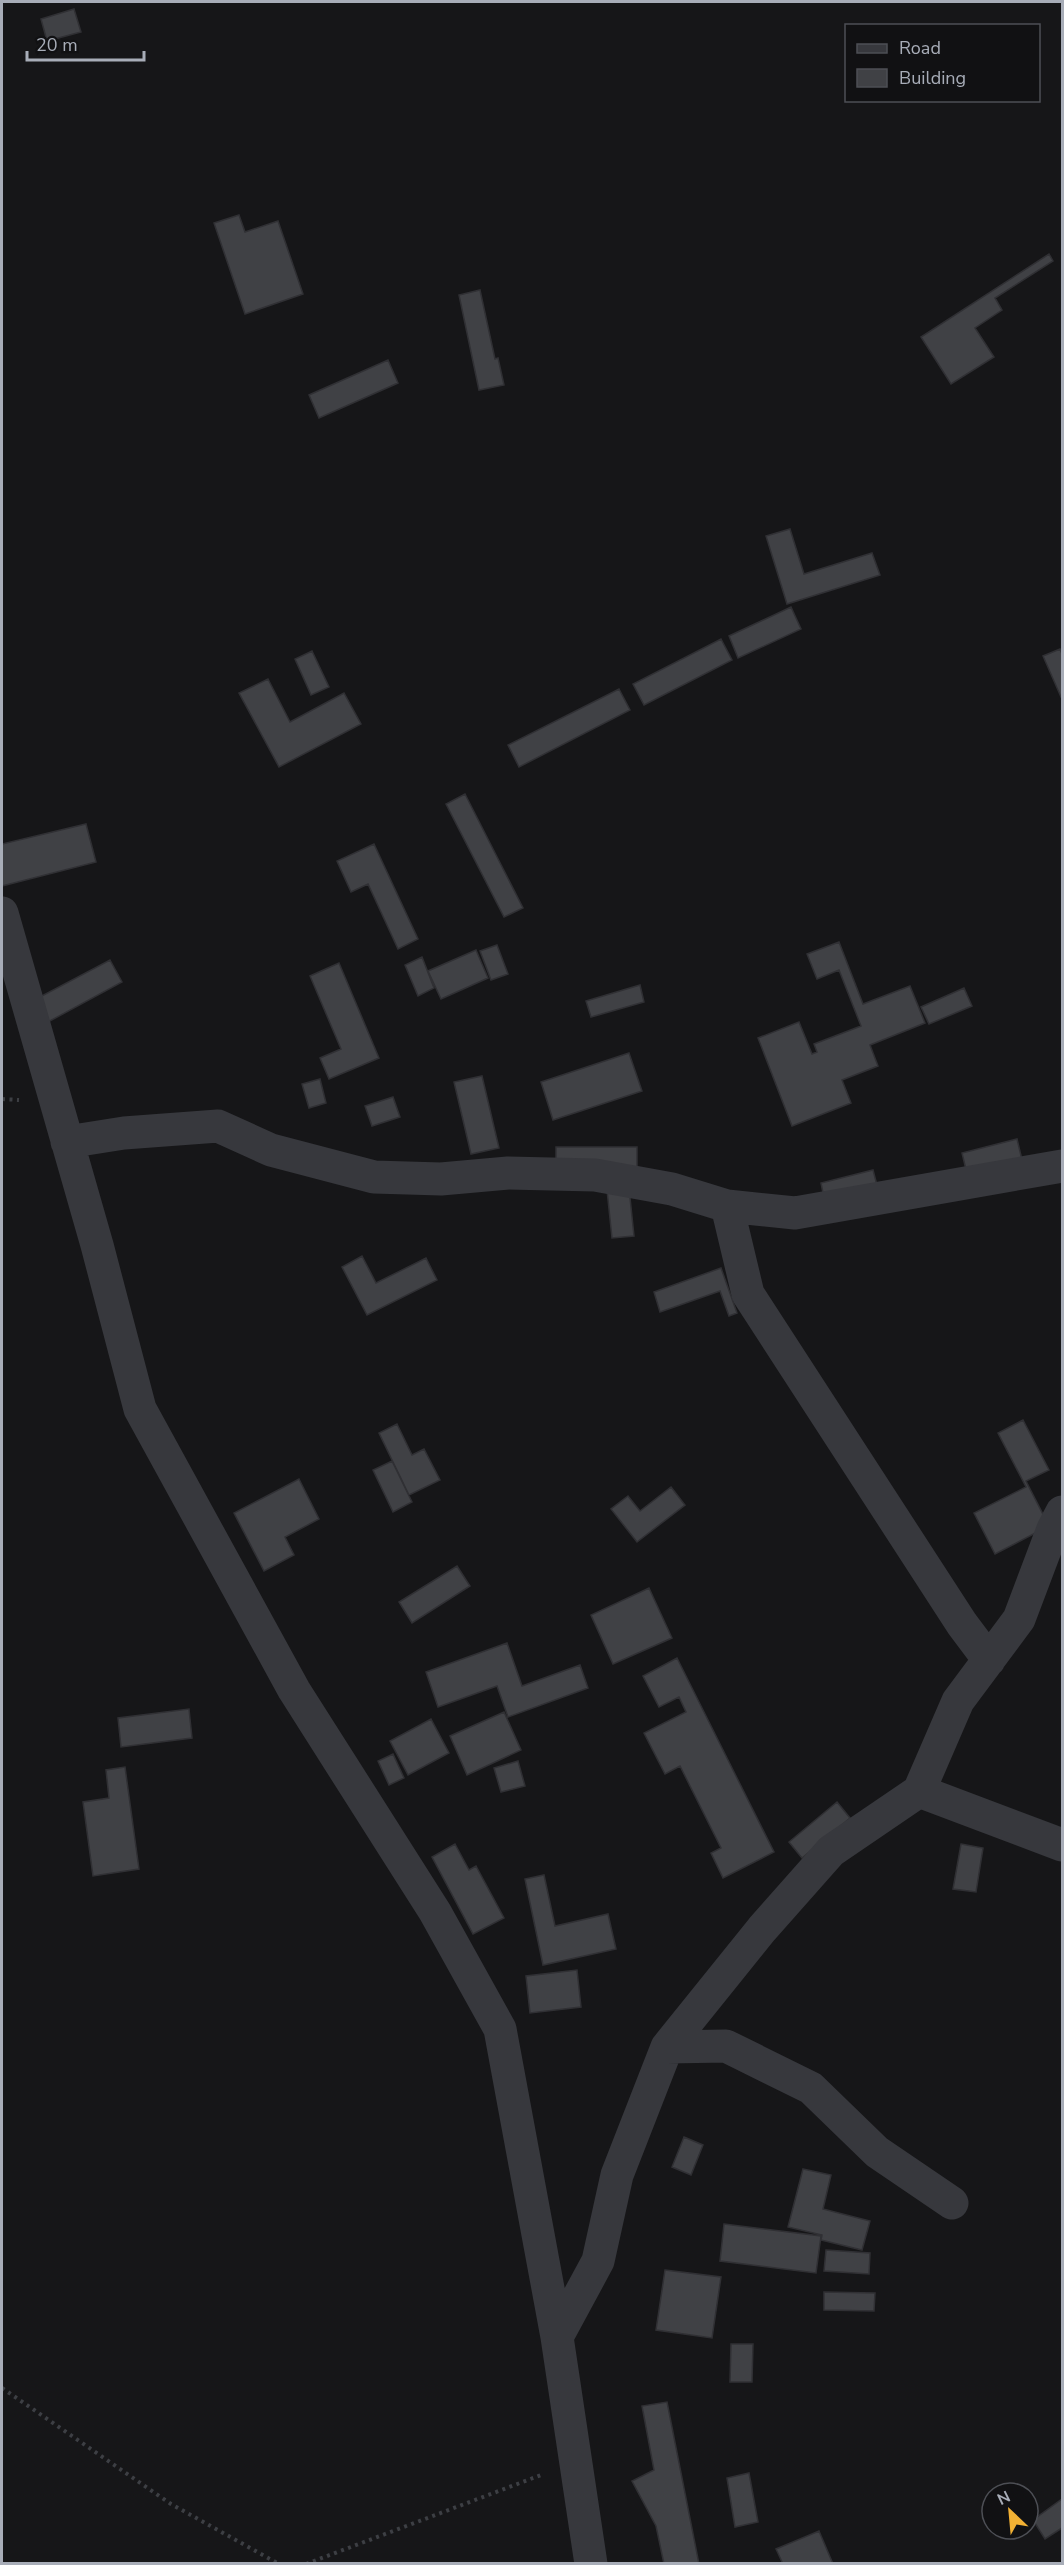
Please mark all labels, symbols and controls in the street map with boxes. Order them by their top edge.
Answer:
scale bar [27,24,144,62]
legend [845,24,1040,102]
text: 20 m [36,33,78,57]
text: Road [899,36,941,60]
text: Building [899,66,966,90]
north arrow [980,2481,1040,2541]
text: N [994,2486,1014,2511]

